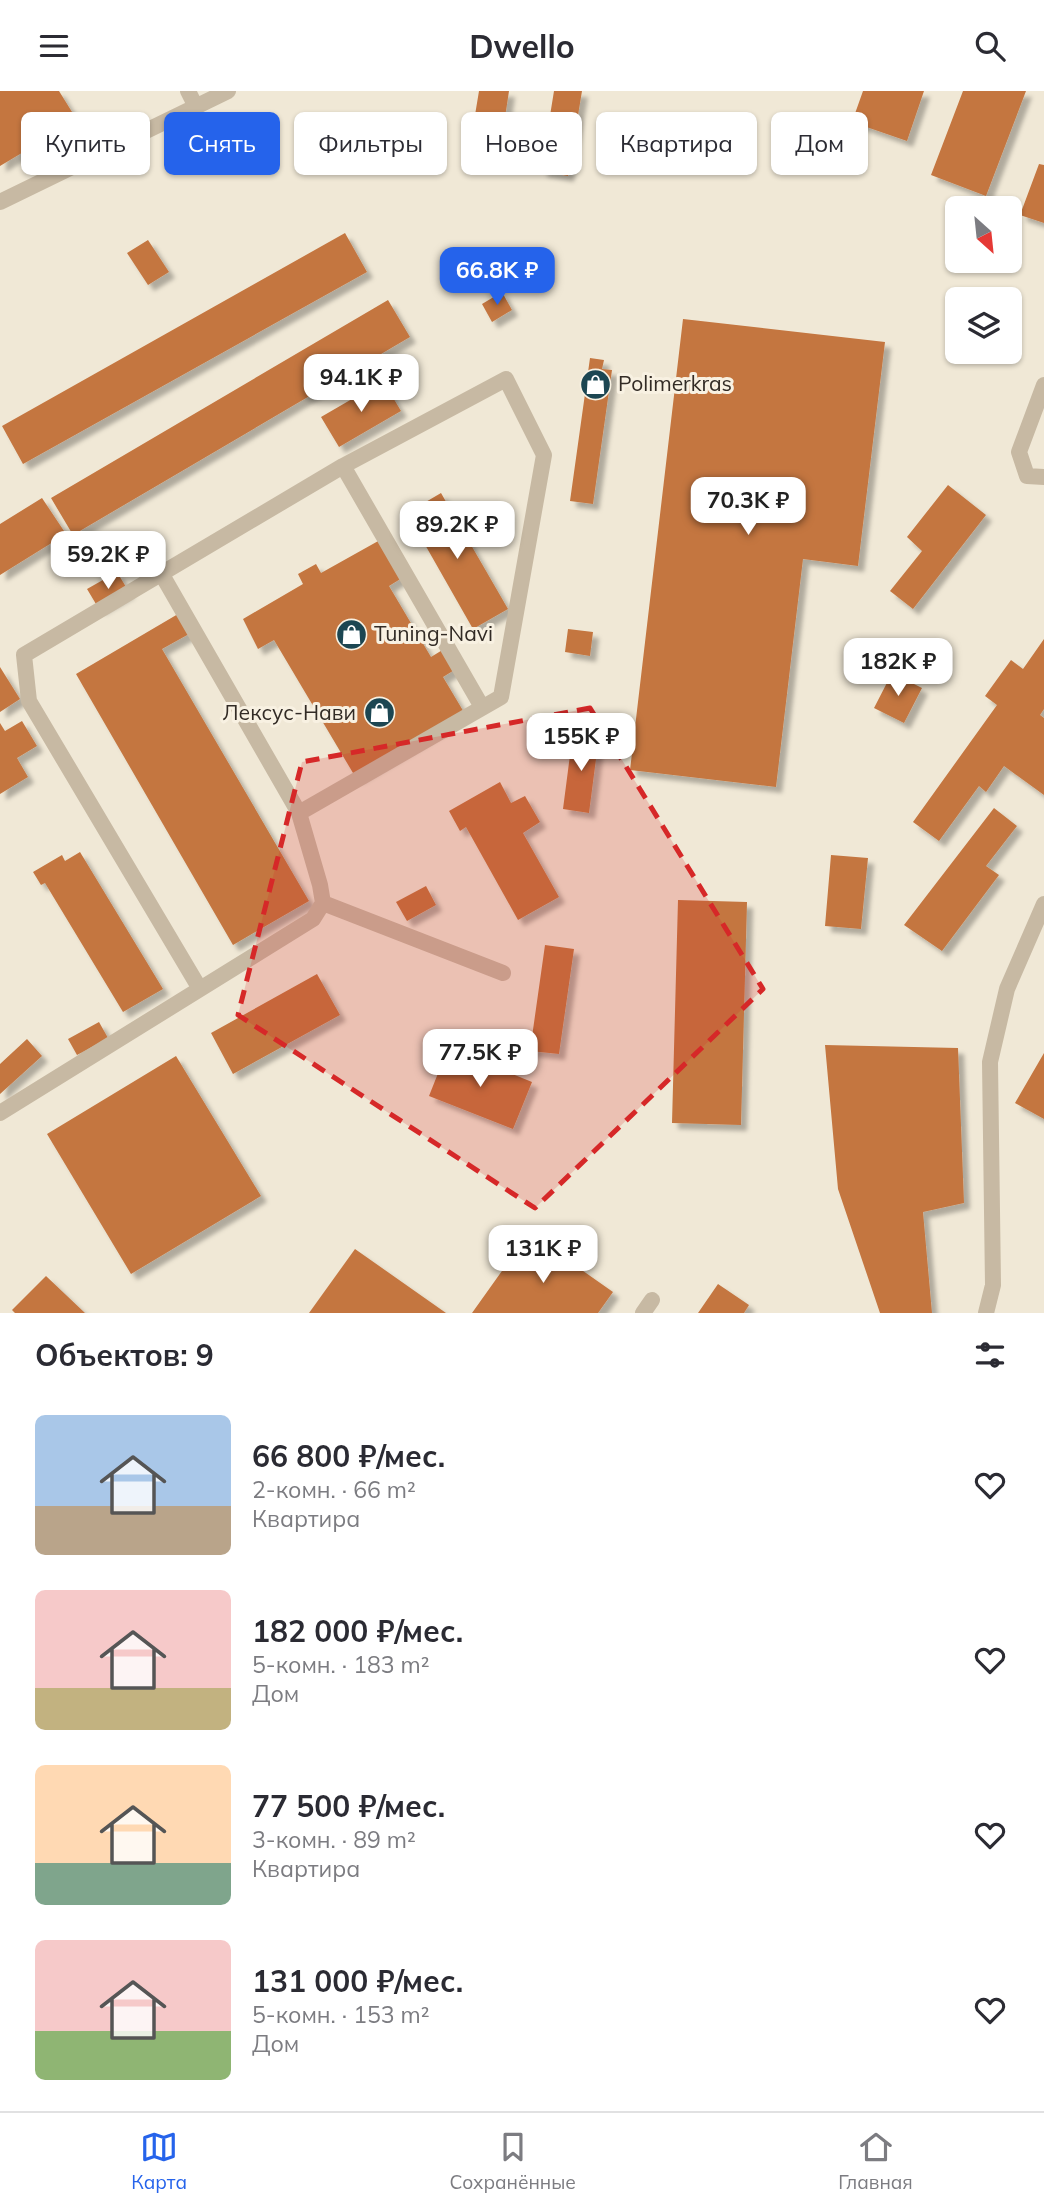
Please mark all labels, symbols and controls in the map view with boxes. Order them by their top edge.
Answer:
text: Dwello [469,26,575,66]
icon: menu [35,27,73,65]
icon: search [971,27,1009,65]
chip: Купить [21,112,150,175]
chip: Снять [164,112,280,175]
chip: Фильтры [294,112,447,175]
chip: Новое [461,112,582,175]
chip: Квартира [596,112,757,175]
chip: Дом [771,112,868,175]
north arrow [945,196,1022,273]
map controls [945,196,1022,364]
pin: 66.8K ₽ [432,247,562,307]
text: 66.8K ₽ [456,255,538,284]
button: layers [945,287,1022,364]
pin: 94.1K ₽ [296,355,426,414]
text: 94.1K ₽ [320,362,402,391]
shop icon: Polimerkras [578,367,612,401]
place label: Polimerkras [618,370,732,396]
pin: 70.3K ₽ [683,477,813,537]
text: 70.3K ₽ [707,485,789,514]
pin: 89.2K ₽ [392,501,522,561]
text: 89.2K ₽ [416,509,498,538]
pin: 59.2K ₽ [43,531,173,591]
text: 59.2K ₽ [67,539,149,568]
shop icon: Tuning-Navi [334,617,368,651]
place label: Tuning-Navi [374,620,493,646]
pin: 182K ₽ [841,639,955,698]
text: 182K ₽ [860,646,936,675]
shop icon: Лексус-Нави [362,696,396,730]
place label: Лексус-Нави [223,699,356,725]
pin: 155K ₽ [524,713,638,773]
text: 155K ₽ [543,721,619,750]
pin: 77.5K ₽ [415,1030,545,1089]
text: 77.5K ₽ [439,1037,521,1066]
pin: 131K ₽ [486,1225,600,1285]
text: 131K ₽ [505,1233,581,1262]
text: Объектов: 9 [35,1336,214,1374]
icon: filters [971,1336,1009,1374]
text: 66 800 ₽/мес. [252,1437,445,1475]
icon: home [91,1443,175,1527]
icon: heart [971,1466,1009,1504]
text: 2-комн. · 66 m² [252,1475,416,1504]
text: Квартира [252,1504,360,1533]
text: 182 000 ₽/мес. [252,1612,463,1650]
icon: home [91,1618,175,1702]
icon: heart [971,1641,1009,1679]
text: 5-комн. · 183 m² [252,1650,430,1679]
text: Дом [252,1679,299,1708]
text: 77 500 ₽/мес. [252,1787,445,1825]
icon: home [91,1793,175,1877]
icon: heart [971,1816,1009,1854]
text: 3-комн. · 89 m² [252,1825,416,1854]
text: Квартира [252,1854,360,1883]
text: 131 000 ₽/мес. [252,1962,463,2000]
icon: home [91,1968,175,2052]
icon: heart [971,1991,1009,2029]
text: 5-комн. · 153 m² [252,2000,430,2029]
text: Дом [252,2029,299,2058]
tab: Карта [131,2128,187,2194]
tab: Сохранённые [449,2128,576,2194]
tab: Главная [838,2128,913,2194]

